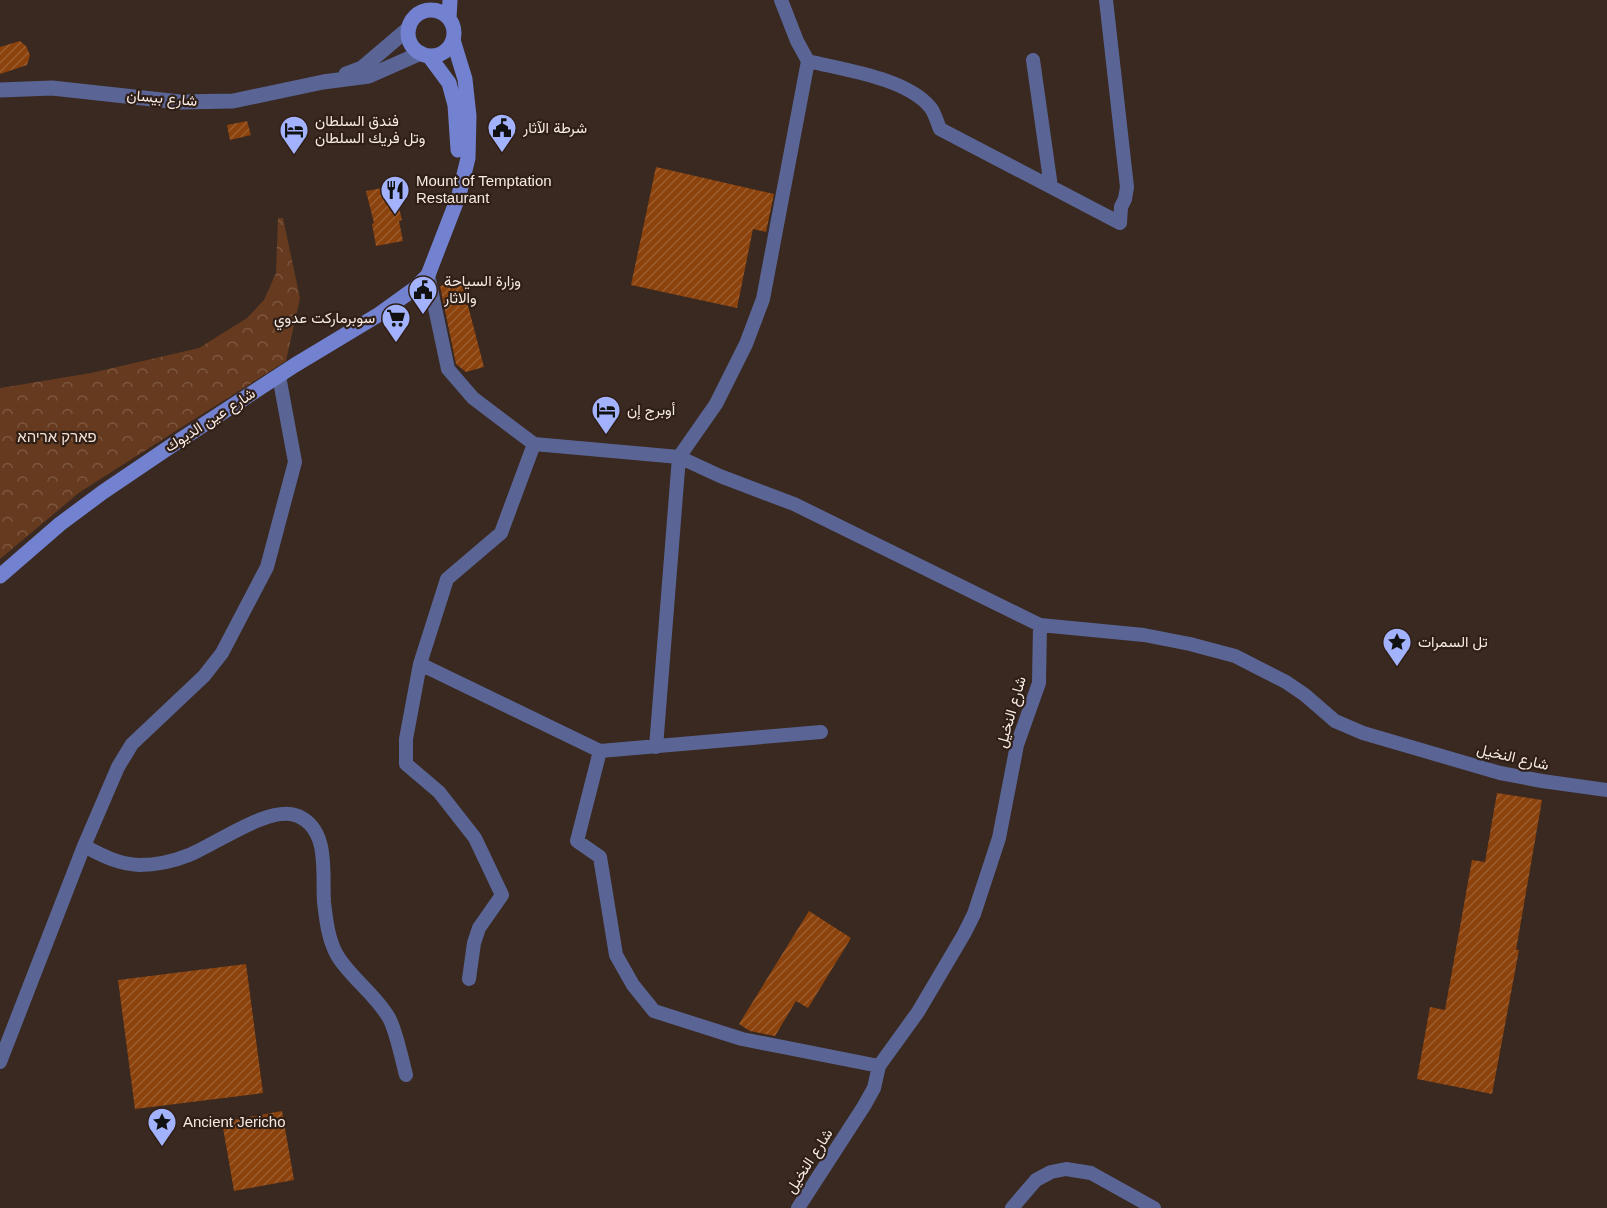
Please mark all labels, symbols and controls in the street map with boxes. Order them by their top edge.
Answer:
street label: شارع بيسان [126,86,198,112]
place label: فندق السلطان وتل فريك السلطان [315,112,425,147]
public building icon: شرطة الآثار [486,112,518,154]
hotel icon: فندق السلطان وتل فريك السلطان [278,114,310,156]
place label: شرطة الآثار [522,119,587,137]
place label: Mount of Temptation Restaurant [416,172,552,206]
restaurant icon: Mount of Temptation Restaurant [379,174,411,216]
place label: وزارة السياحة والاثار [443,272,521,307]
public building icon: وزارة السياحة والاثار [407,274,439,316]
supermarket icon: سوبرماركت عدوي [380,302,412,344]
place label: سوبرماركت عدوي [274,309,375,331]
street label: شارع عين الديوك [161,384,260,458]
hotel icon: أوبرج إن [590,394,622,436]
place label: أوبرج إن [627,401,676,421]
park label: פארק אריהא [17,428,97,445]
place icon: تل السمرات [1381,626,1413,668]
place label: تل السمرات [1418,633,1488,651]
street label: شارع النخيل [992,674,1032,750]
street label: شارع النخيل [1475,740,1551,776]
place icon: Ancient Jericho [146,1106,178,1148]
place label: Ancient Jericho [183,1113,286,1130]
street label: شارع النخيل [781,1125,838,1198]

